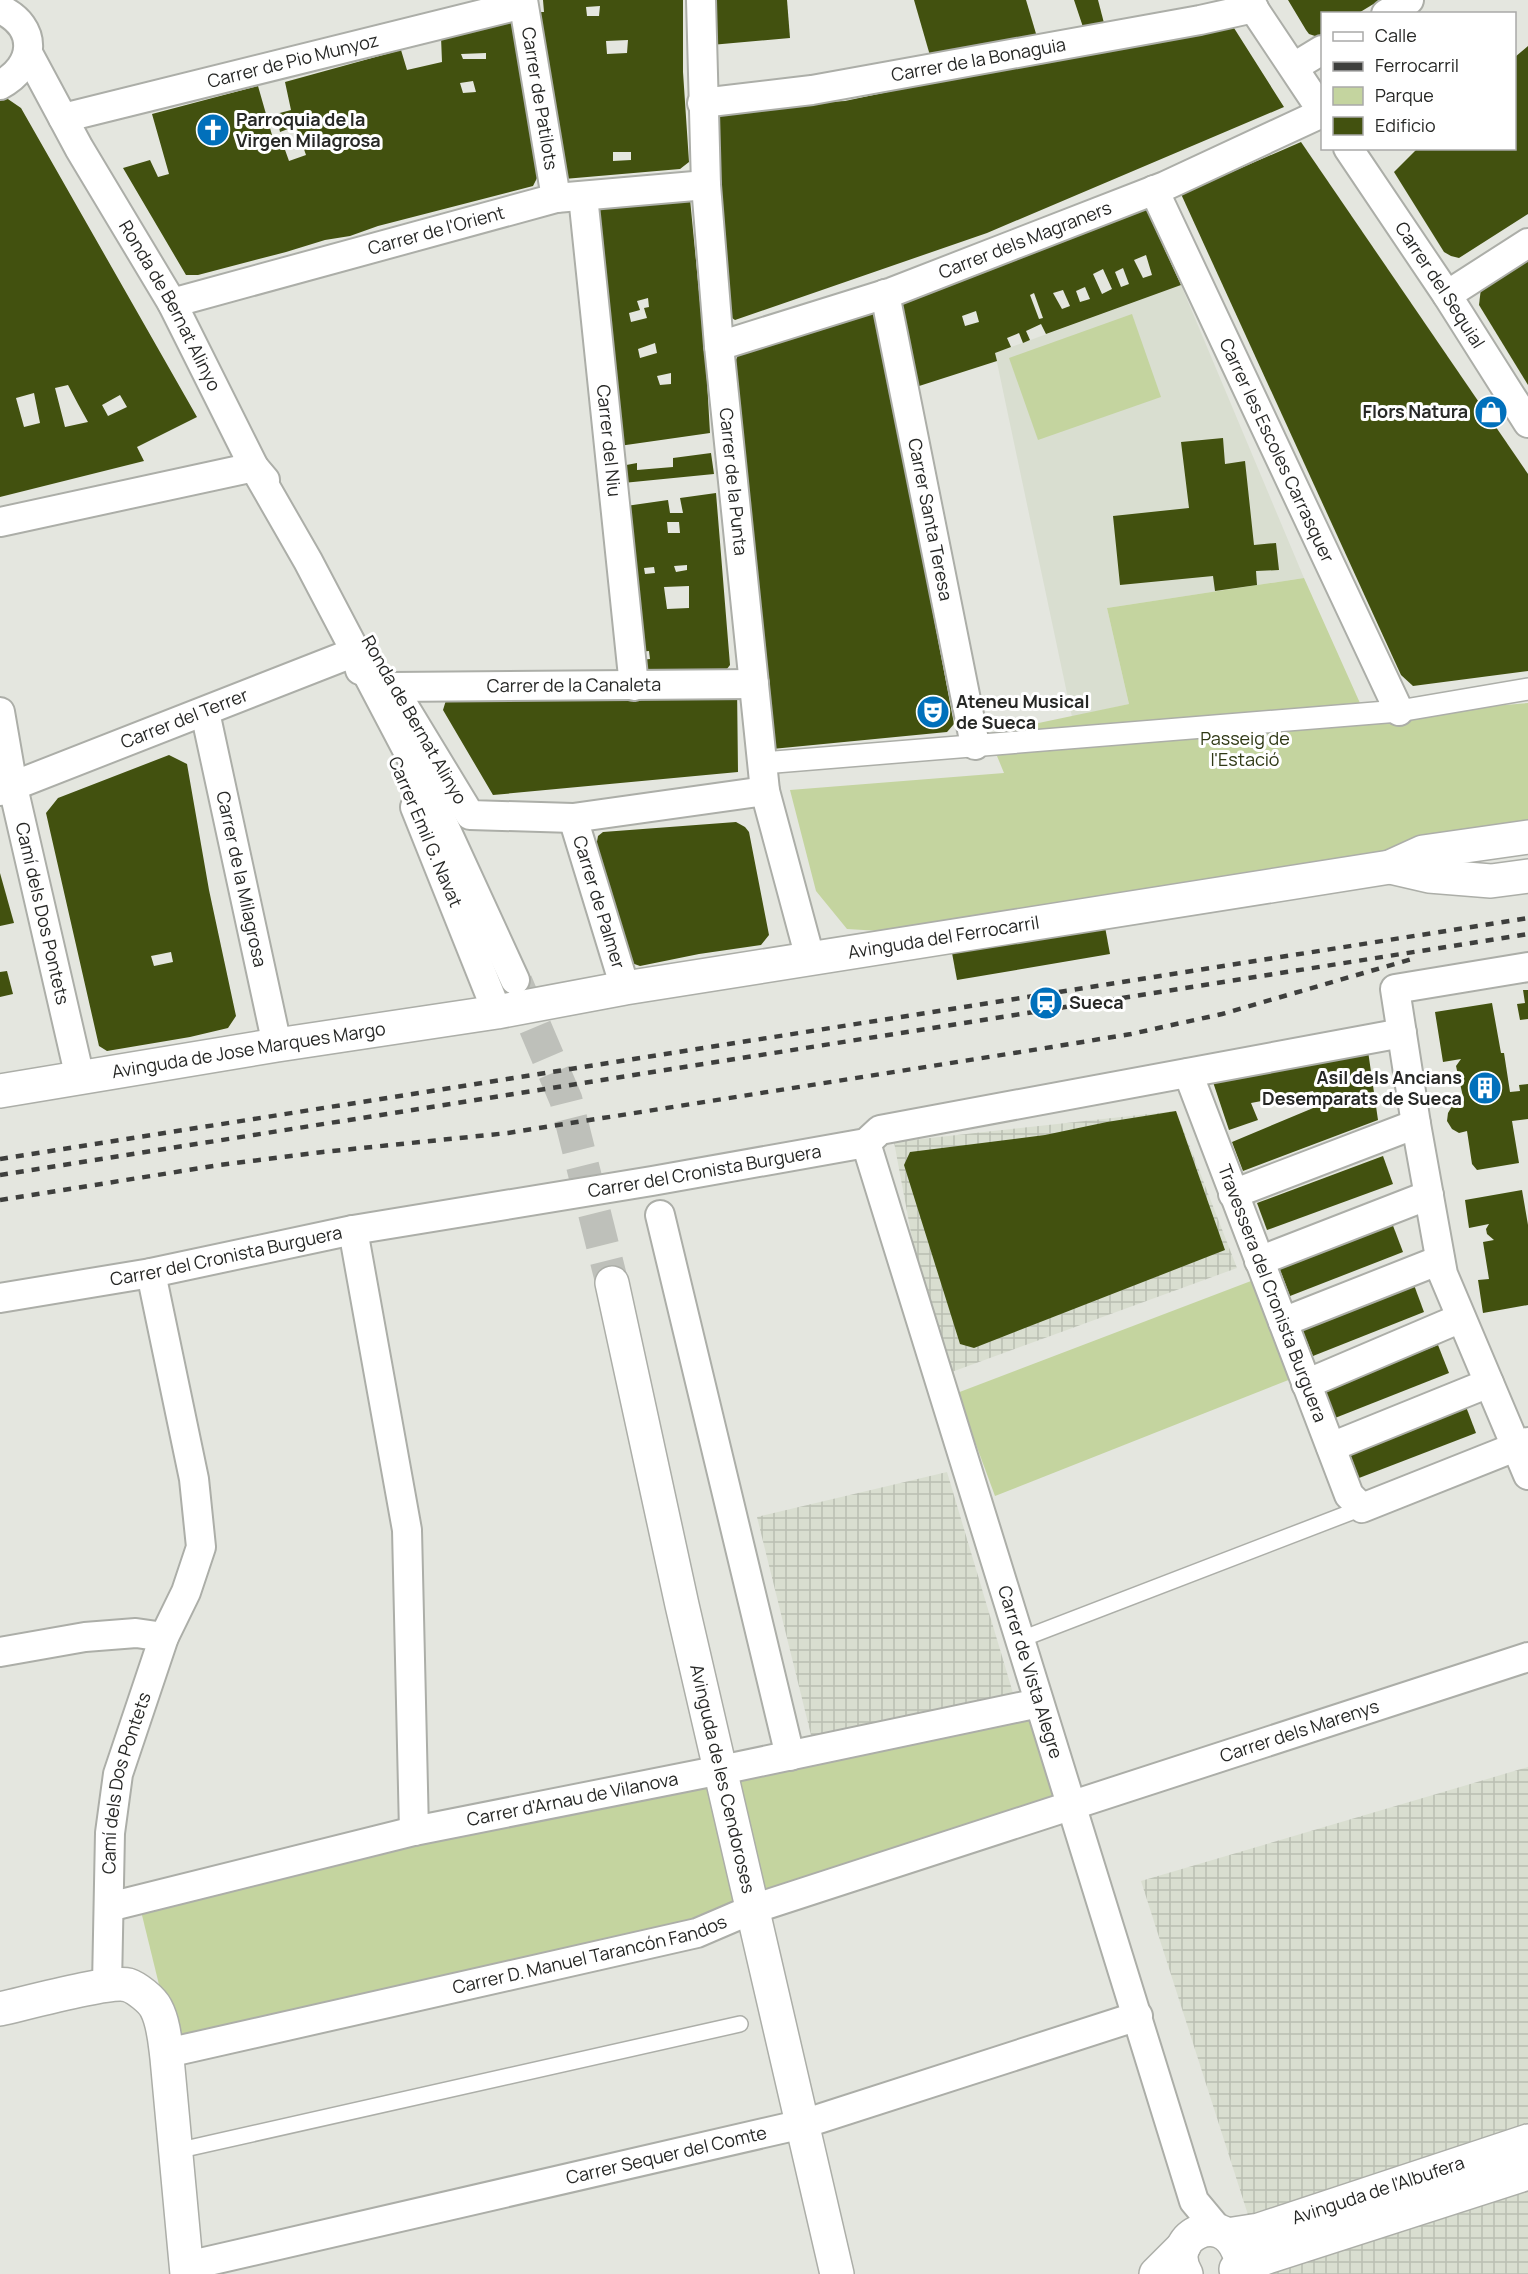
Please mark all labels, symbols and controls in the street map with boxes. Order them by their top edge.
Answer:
legend [1321,12,1516,150]
text: Calle [1375,23,1417,47]
street label: Carrer de Patilots [517,25,564,172]
street label: Carrer de Pio Munyoz [205,27,381,93]
street label: Carrer de la Bonaguia [889,31,1068,86]
text: Ferrocarril [1375,53,1459,77]
text: Parque [1375,83,1434,107]
place label: Parroquia de la Virgen Milagrosa [236,107,381,152]
church icon: Parroquia de la Virgen Milagrosa [195,112,231,148]
text: Edificio [1375,113,1436,137]
street label: Carrer dels Magraners [935,195,1115,284]
street label: Carrer de l'Orient [365,200,507,260]
street label: Ronda de Bernat Alinyo [114,216,227,395]
street label: Carrer del Sequial [1390,217,1491,353]
street label: Carrer les Escoles Carrasquer [1214,334,1341,567]
street label: Carrer del Niu [592,383,627,498]
shop icon: Flors Natura [1473,394,1509,430]
place label: Flors Natura [1363,399,1468,423]
street label: Carrer de la Punta [714,407,754,557]
street label: Carrer Santa Teresa [903,436,959,603]
street label: Ronda de Bernat Alinyo [357,631,473,808]
street label: Carrer de la Canaleta [487,672,661,697]
street label: Carrer del Terrer [117,682,252,754]
place label: Ateneu Musical de Sueca [956,689,1089,734]
theatre icon: Ateneu Musical de Sueca [915,694,951,730]
park label: Passeig de l'Estació [1200,726,1290,771]
street label: Carrer Emil G. Navat [383,753,469,911]
street label: Carrer de la Milagrosa [211,789,273,969]
street label: Camí dels Dos Pontets [11,820,76,1007]
street label: Carrer de Palmer [568,832,632,972]
street label: Avinguda del Ferrocarril [846,910,1041,964]
station icon: Sueca [1028,985,1064,1021]
place label: Sueca [1069,990,1124,1014]
street label: Avinguda de Jose Marques Margo [110,1016,387,1083]
place label: Asil dels Ancians Desemparats de Sueca [1262,1065,1462,1110]
building icon: Asil dels Ancians Desemparats de Sueca [1467,1070,1503,1106]
street label: Carrer del Cronista Burguera [586,1138,823,1202]
street label: Travessera del Cronista Burguera [1213,1161,1333,1425]
street label: Carrer del Cronista Burguera [108,1220,344,1291]
street label: Carrer de Vista Alegre [993,1582,1069,1761]
street label: Avinguda de les Cendoroses [685,1662,761,1896]
street label: Camí dels Dos Pontets [96,1689,156,1874]
street label: Carrer dels Marenys [1217,1693,1382,1767]
street label: Carrer d'Arnau de Vilanova [465,1766,680,1831]
street label: Carrer D. Manuel Tarancón Fandos [450,1909,730,1999]
street label: Carrer Sequer del Comte [564,2120,769,2189]
street label: Avinguda de l'Albufera [1289,2150,1467,2229]

